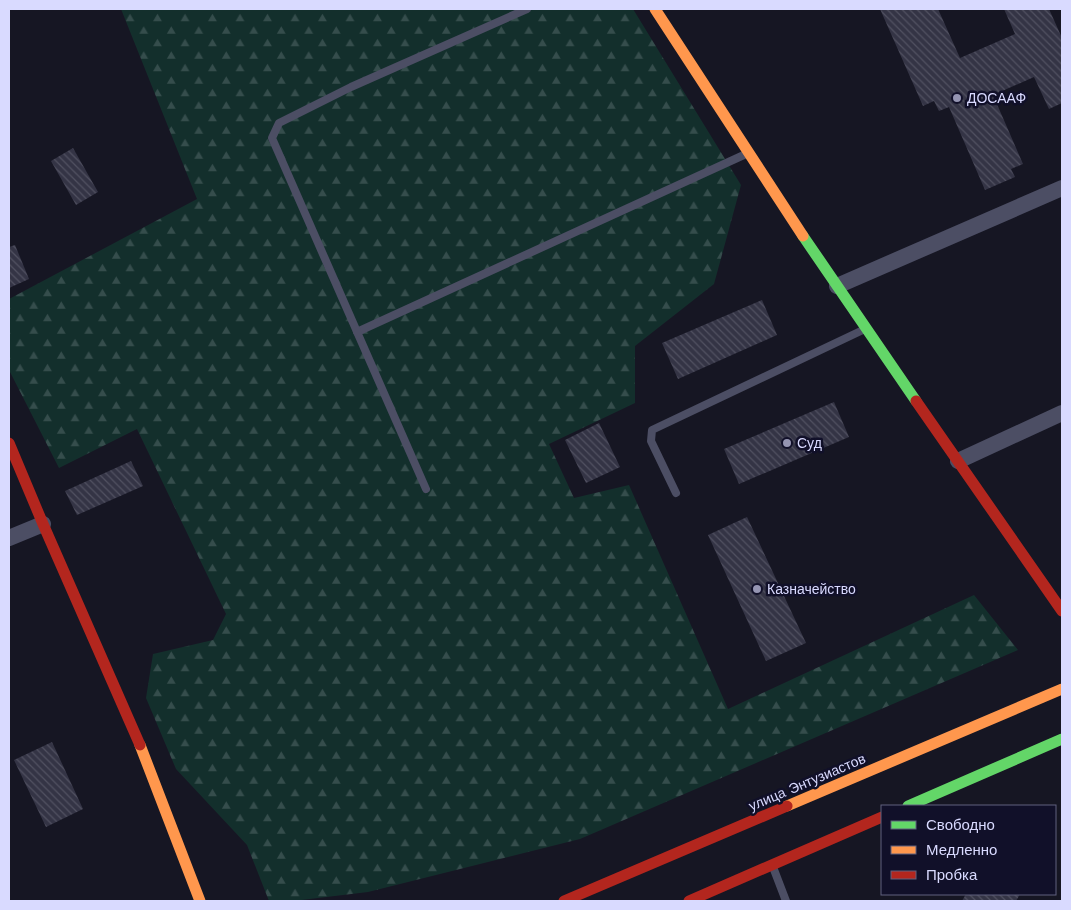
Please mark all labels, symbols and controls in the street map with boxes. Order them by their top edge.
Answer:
place label: ДОСААФ [967,90,1026,106]
marker: ДОСААФ [951,92,963,104]
place label: Суд [797,435,822,451]
marker: Суд [781,437,793,449]
place label: Казначейство [767,581,856,597]
marker: Казначейство [751,583,763,595]
street label: улица Энтузиастов [746,750,868,814]
legend [881,805,1056,895]
text: Свободно [926,816,995,834]
text: Медленно [926,841,997,859]
text: Пробка [926,866,978,884]

